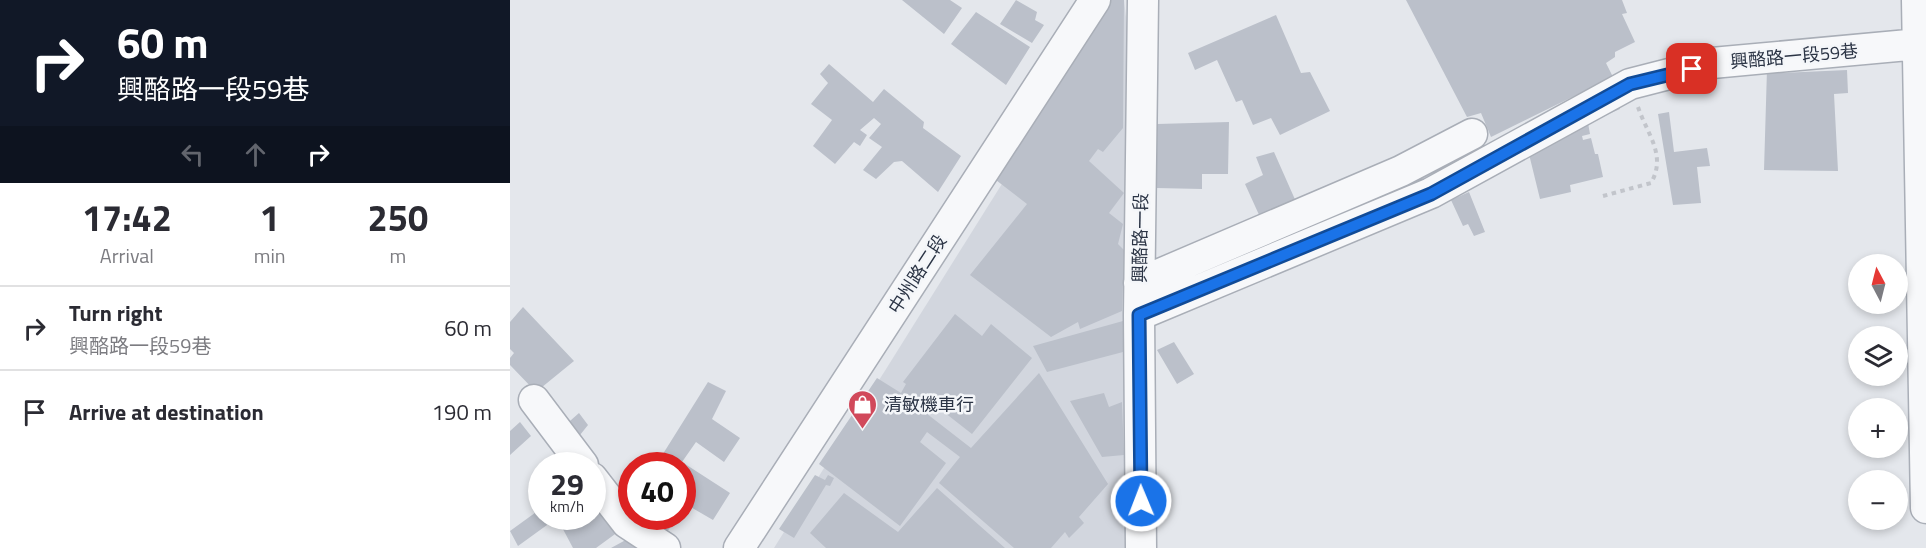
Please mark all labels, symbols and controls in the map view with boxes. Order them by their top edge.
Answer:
text: 60 m [117,10,209,74]
icon: right [18,24,96,102]
street label: 興酪路一段59巷 [1729,37,1859,75]
pin [1666,43,1717,94]
icon: arrive [1675,52,1708,85]
text: 興酪路一段59巷 [117,68,309,109]
icon: left [176,138,209,171]
icon: ahead [239,138,272,171]
icon: right [302,138,335,171]
text: 17:42 [82,190,172,245]
text: 1 [260,190,280,245]
text: 250 [368,190,428,245]
street label: 興酪路一段 [1126,193,1154,283]
street label: 中州路二段 [881,229,953,319]
text: Arrival [100,240,154,271]
text: min [254,240,286,271]
text: m [389,240,406,271]
north arrow [1848,254,1908,314]
map controls [1848,254,1908,530]
text: Turn right [69,296,163,330]
text: 60 m [444,311,492,345]
icon: right [18,312,51,345]
button: layers [1848,326,1908,386]
text: 興酪路一段59巷 [69,330,211,361]
shop icon: 清敏機車行 [847,388,879,430]
place label: 清敏機車行 [884,391,974,418]
text: Arrive at destination [69,395,264,429]
text: 190 m [432,395,492,429]
icon: arrive [18,396,51,429]
button: + [1848,398,1908,458]
speed limit sign: 40 [618,452,696,530]
text: 29 [550,461,584,507]
position arrow [1109,469,1173,533]
button: − [1848,470,1908,530]
text: km/h [550,495,584,518]

